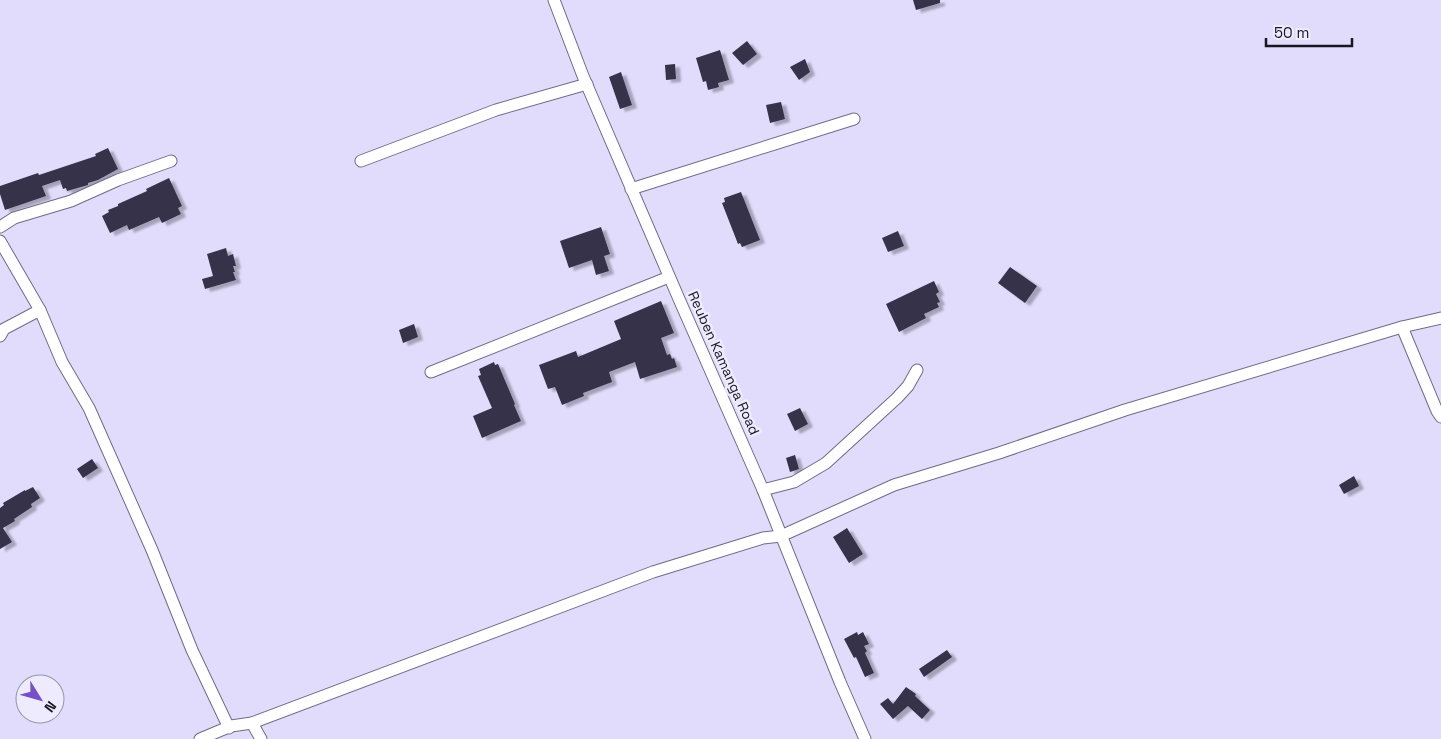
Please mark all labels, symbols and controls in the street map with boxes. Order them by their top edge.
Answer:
scale bar [1266,15,1352,47]
text: 50 m [1274,23,1309,42]
street label: Reuben Kamanga Road [684,288,764,438]
north arrow [15,674,65,724]
text: N [40,698,60,716]

